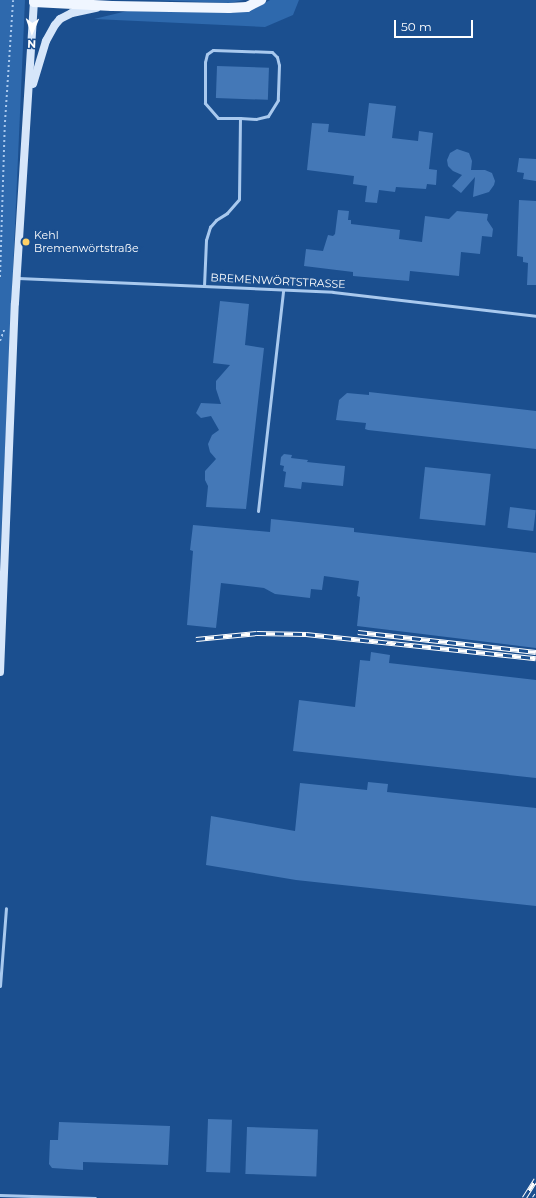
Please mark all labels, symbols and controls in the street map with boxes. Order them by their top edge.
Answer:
north arrow [12,12,52,52]
scale bar [396,12,475,38]
text: 50 m [401,19,432,34]
text: N [27,37,36,51]
place label: Kehl Bremenwörtstraße [34,229,139,255]
marker: Kehl Bremenwörtstraße [21,237,31,247]
street label: BREMENWÖRTSTRASSE [210,271,346,291]

